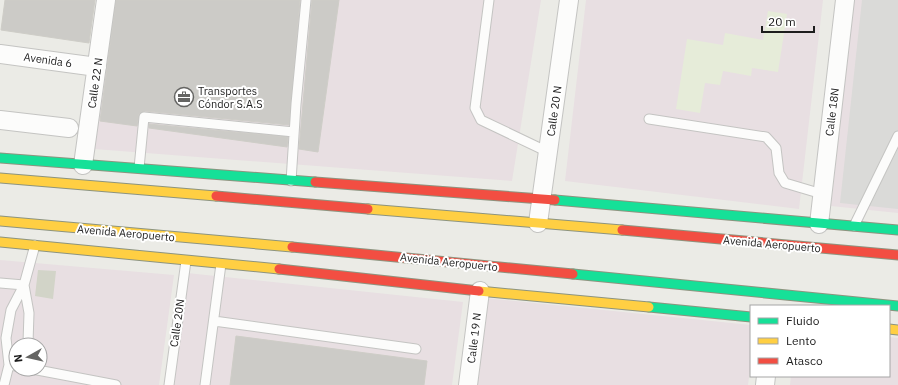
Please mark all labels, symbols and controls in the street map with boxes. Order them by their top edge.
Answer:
scale bar [762,8,814,34]
text: 20 m [768,14,796,29]
street label: Avenida 6 [23,50,73,70]
street label: Calle 22 N [85,57,105,109]
place label: Transportes Cóndor S.A.S [198,84,263,111]
street label: Calle 20 N [544,85,564,137]
office icon: Transportes Cóndor S.A.S [173,86,195,108]
street label: Calle 18N [822,87,842,137]
street label: Avenida Aeropuerto [77,222,175,244]
street label: Avenida Aeropuerto [723,233,821,255]
street label: Avenida Aeropuerto [400,250,498,274]
street label: Calle 20N [167,298,187,348]
legend [750,305,890,377]
street label: Calle 19 N [464,312,484,364]
text: Fluido [786,313,820,328]
text: Lento [786,333,816,348]
north arrow [8,337,48,377]
text: N [11,353,26,363]
text: Atasco [786,353,823,368]

